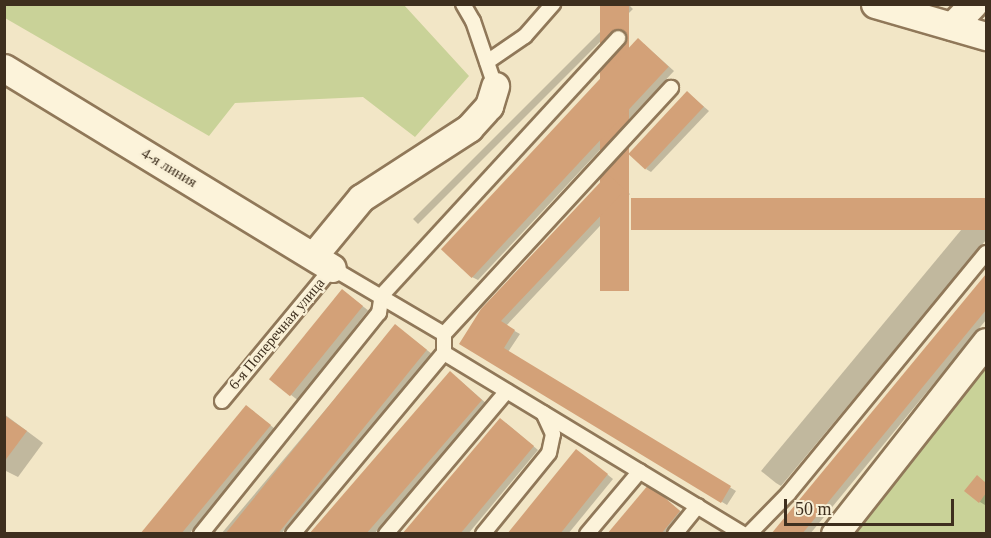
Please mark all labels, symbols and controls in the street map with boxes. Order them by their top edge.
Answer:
street label: 4-я линия [138,144,200,192]
street label: 6-я Поперечная улица [225,275,329,393]
scale bar [787,487,956,525]
text: 50 m [795,499,832,519]

